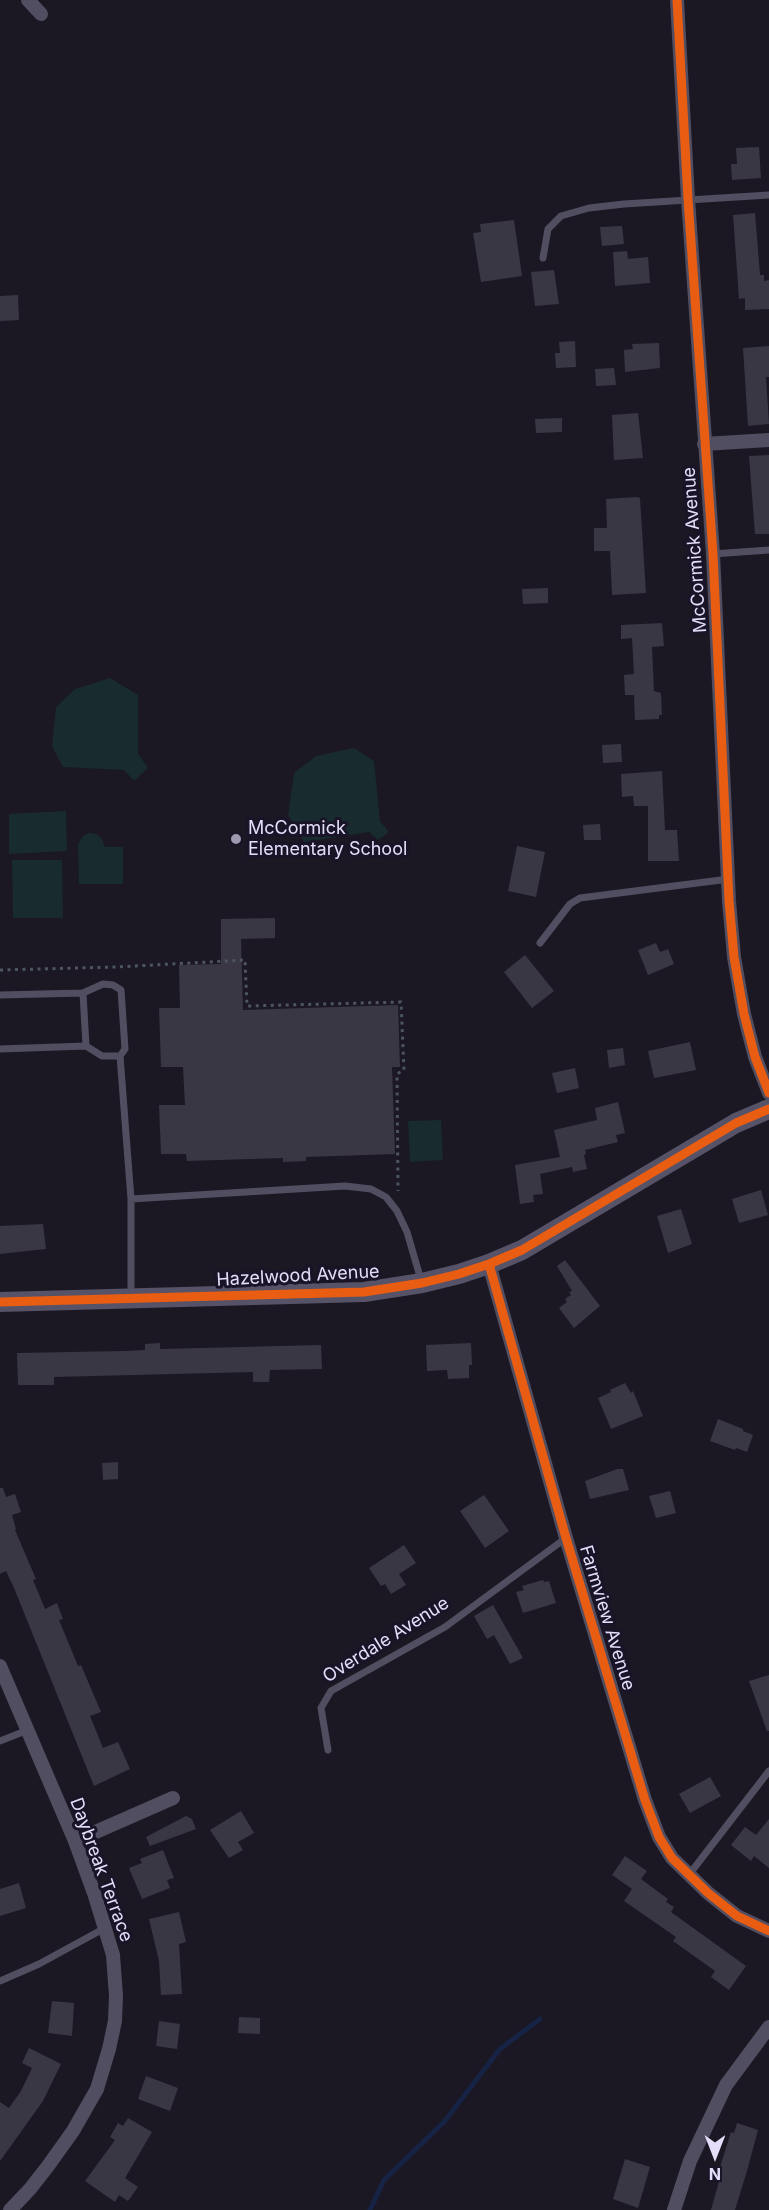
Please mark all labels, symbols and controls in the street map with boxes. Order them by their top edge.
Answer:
street label: McCormick Avenue [678,466,712,634]
place label: McCormick Elementary School [248,818,407,860]
marker: McCormick Elementary School [229,832,243,846]
street label: Hazelwood Avenue [216,1261,380,1291]
street label: Farmview Avenue [575,1543,639,1693]
street label: Overdale Avenue [319,1592,453,1688]
street label: Daybreak Terrace [65,1795,137,1945]
north arrow [685,2126,745,2186]
text: N [709,2164,721,2184]

